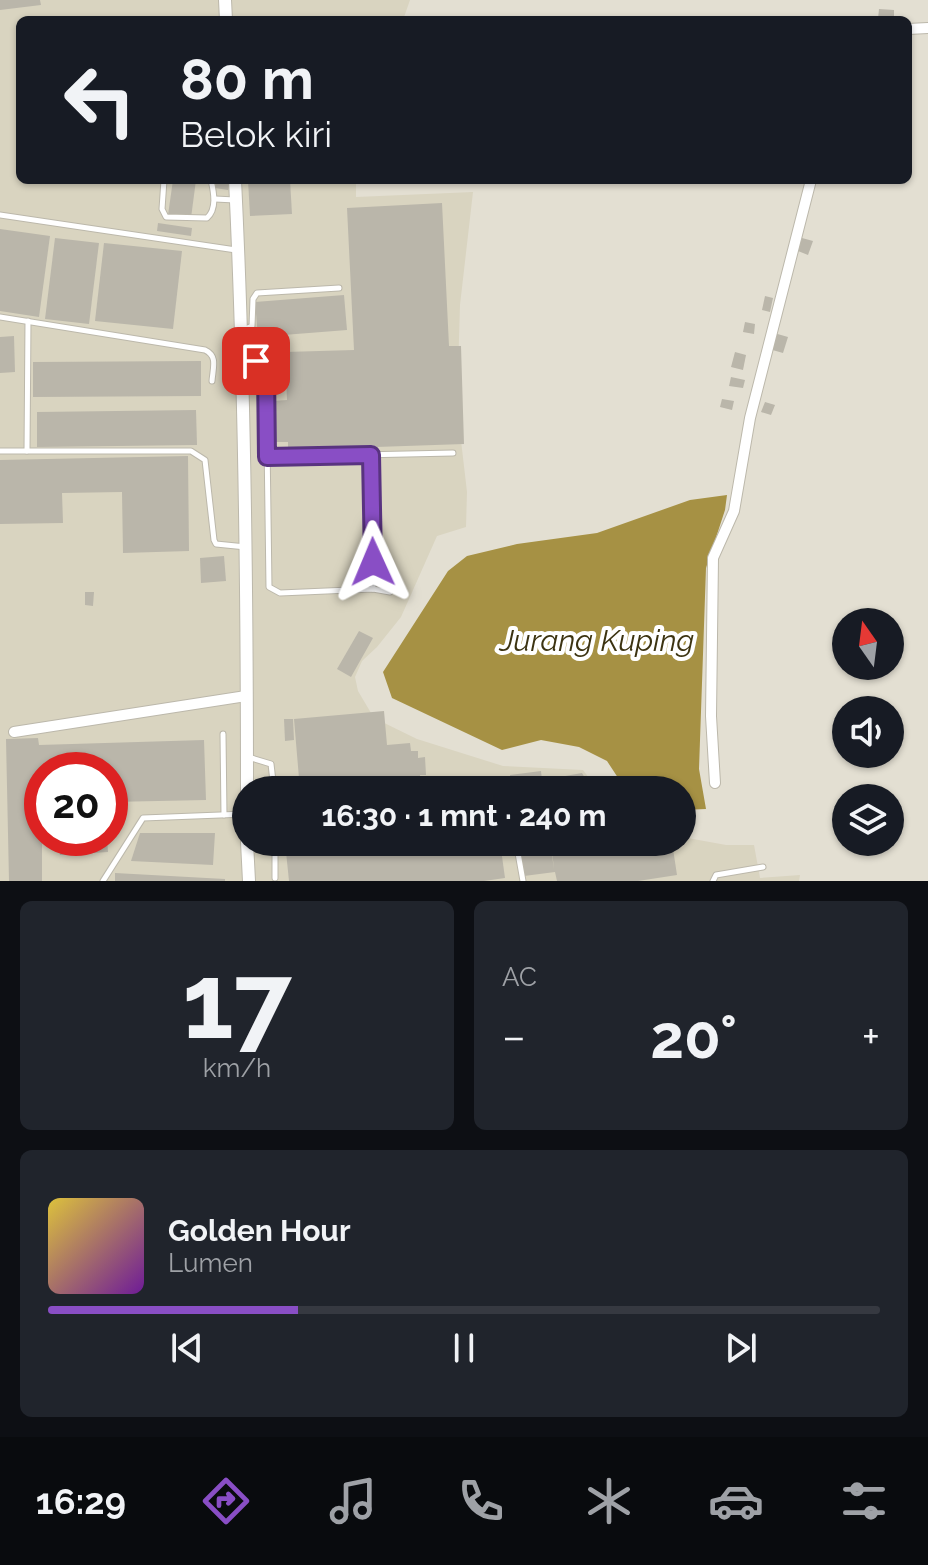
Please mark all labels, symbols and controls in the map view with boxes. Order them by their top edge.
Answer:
text: 80 m [180,46,314,112]
icon: left [48,48,152,152]
text: Belok kiri [180,113,332,155]
pin [222,327,290,395]
icon: arrive [234,339,278,383]
position arrow [331,520,415,604]
north arrow [832,608,904,680]
map controls [832,608,904,856]
water label: Jurang Kuping [498,623,694,658]
button: sound [832,696,904,768]
speed limit sign: 20 [24,752,128,856]
button: layers [832,784,904,856]
text: 16:30 · 1 mnt · 240 m [321,798,607,833]
text: 17 [182,940,292,1062]
text: AC [502,962,537,992]
text: 20° [650,1002,737,1072]
text: − [502,1011,526,1062]
text: + [862,1011,880,1062]
text: km/h [203,1053,271,1083]
text: Golden Hour [168,1213,351,1248]
text: Lumen [168,1248,253,1278]
icon: previous [165,1326,209,1370]
icon: pause [442,1326,486,1370]
icon: next [719,1326,763,1370]
icon: directions [198,1473,254,1529]
icon: music [325,1473,381,1529]
icon: phone [453,1473,509,1529]
icon: climate [581,1473,637,1529]
icon: car [708,1473,764,1529]
icon: filters [836,1473,892,1529]
text: 16:29 [36,1480,126,1522]

